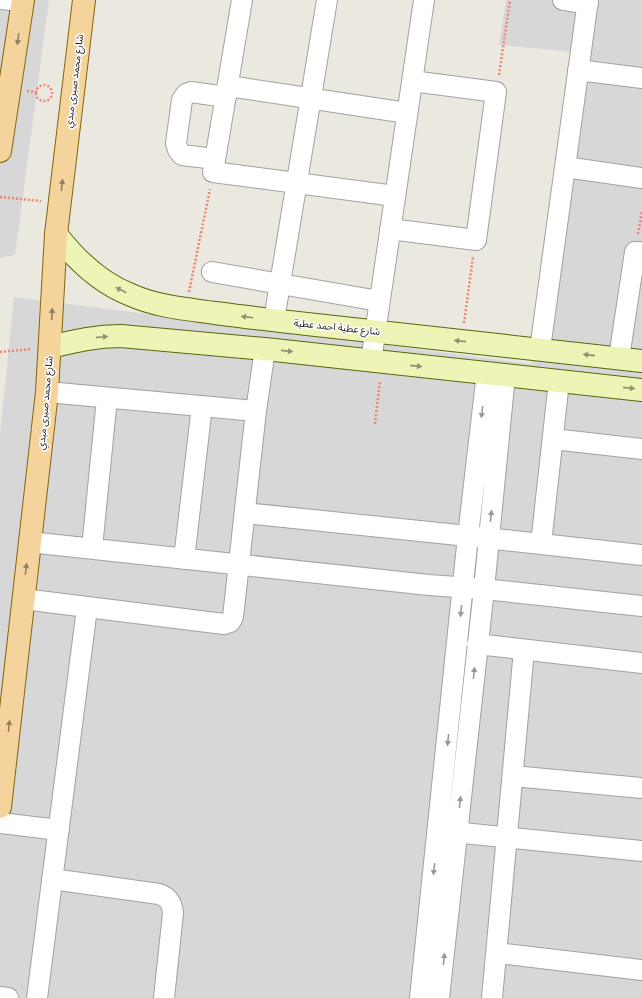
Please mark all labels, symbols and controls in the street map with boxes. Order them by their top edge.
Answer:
one-way arrow [15,33,21,45]
street label: شارع محمد صبرى مبدي [61,33,88,129]
one-way arrow [59,179,65,191]
one-way arrow [115,287,127,294]
one-way arrow [48,308,55,320]
one-way arrow [241,314,253,320]
street label: شارع عطية احمد عطية [293,315,381,339]
one-way arrow [96,333,108,340]
one-way arrow [454,338,466,344]
one-way arrow [281,348,293,355]
one-way arrow [583,352,595,358]
street label: شارع محمد صبرى مبدي [33,355,57,451]
one-way arrow [410,362,422,369]
one-way arrow [623,385,635,392]
one-way arrow [479,406,486,418]
one-way arrow [487,510,494,522]
one-way arrow [23,563,29,575]
one-way arrow [458,605,464,617]
one-way arrow [471,667,477,679]
one-way arrow [6,720,12,732]
one-way arrow [444,734,451,746]
one-way arrow [457,796,463,808]
one-way arrow [431,863,437,875]
one-way arrow [440,953,447,965]

